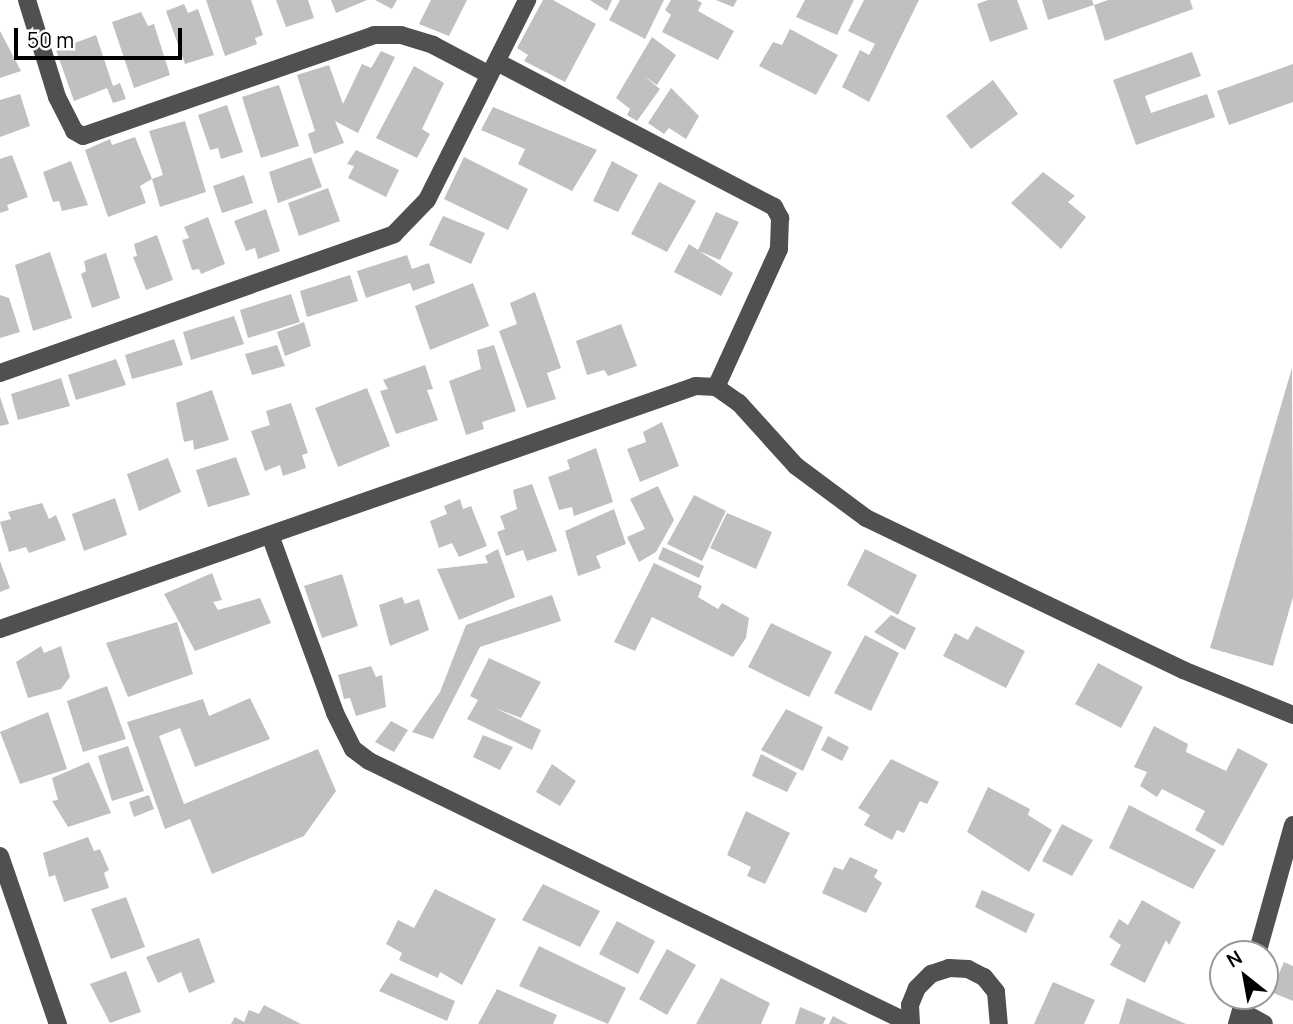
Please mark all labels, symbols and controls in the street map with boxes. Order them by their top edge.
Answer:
scale bar [18,14,186,58]
text: 50 m [27,26,74,54]
north arrow [1209,940,1279,1010]
text: N [1222,944,1247,973]

